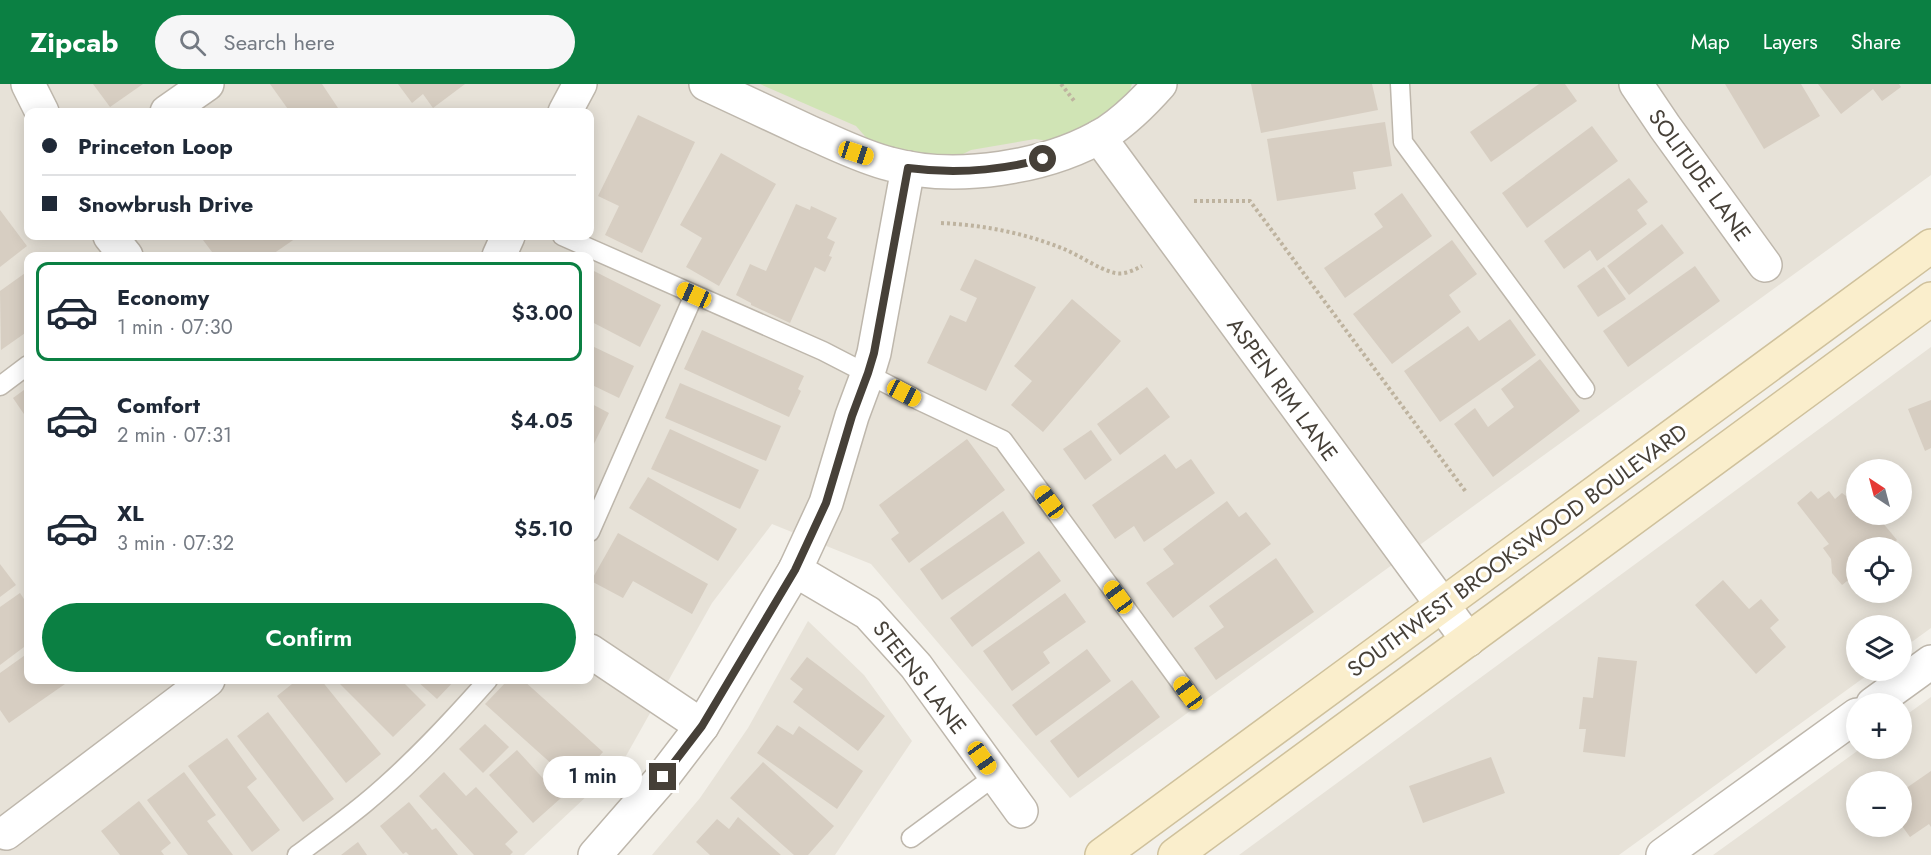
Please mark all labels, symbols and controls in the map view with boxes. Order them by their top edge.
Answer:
search box [155,15,575,69]
text: Zipcab [30,22,119,63]
icon: search [176,26,209,59]
text: Search here [224,26,335,58]
text: Map [1691,27,1730,57]
text: Layers [1763,27,1818,57]
text: Share [1851,27,1901,57]
street label: SOLITUDE LANE [1641,102,1759,248]
text: Princeton Loop [78,130,233,162]
car [836,139,876,167]
route start [1029,145,1056,172]
text: Snowbrush Drive [78,188,253,220]
car [674,279,714,311]
text: Economy [117,281,209,313]
icon: car [45,285,99,339]
text: $3.00 [512,296,573,328]
street label: ASPEN RIM LANE [1220,311,1346,467]
text: 1 min · 07:30 [117,313,233,342]
car [884,377,924,409]
text: Comfort [117,389,200,421]
icon: car [45,393,99,447]
text: $4.05 [510,404,573,436]
street label: SOUTHWEST BROOKSWOOD BOULEVARD [1340,416,1694,684]
text: 2 min · 07:31 [117,421,232,450]
north arrow [1846,459,1912,525]
map controls [1846,459,1912,837]
car [1031,482,1067,522]
text: XL [117,497,144,529]
icon: car [45,501,99,555]
text: $5.10 [514,512,573,544]
text: 3 min · 07:32 [117,529,234,558]
button: locate [1846,537,1912,603]
car [1100,577,1136,617]
button: Confirm [42,603,576,672]
street label: STEENS LANE [865,613,975,741]
button: layers [1846,615,1912,681]
car [1170,673,1206,713]
button: + [1846,693,1912,759]
car [964,738,1000,778]
callout: 1 min [543,756,642,798]
text: 1 min [568,762,617,791]
route end [649,763,676,790]
button: − [1846,771,1912,837]

